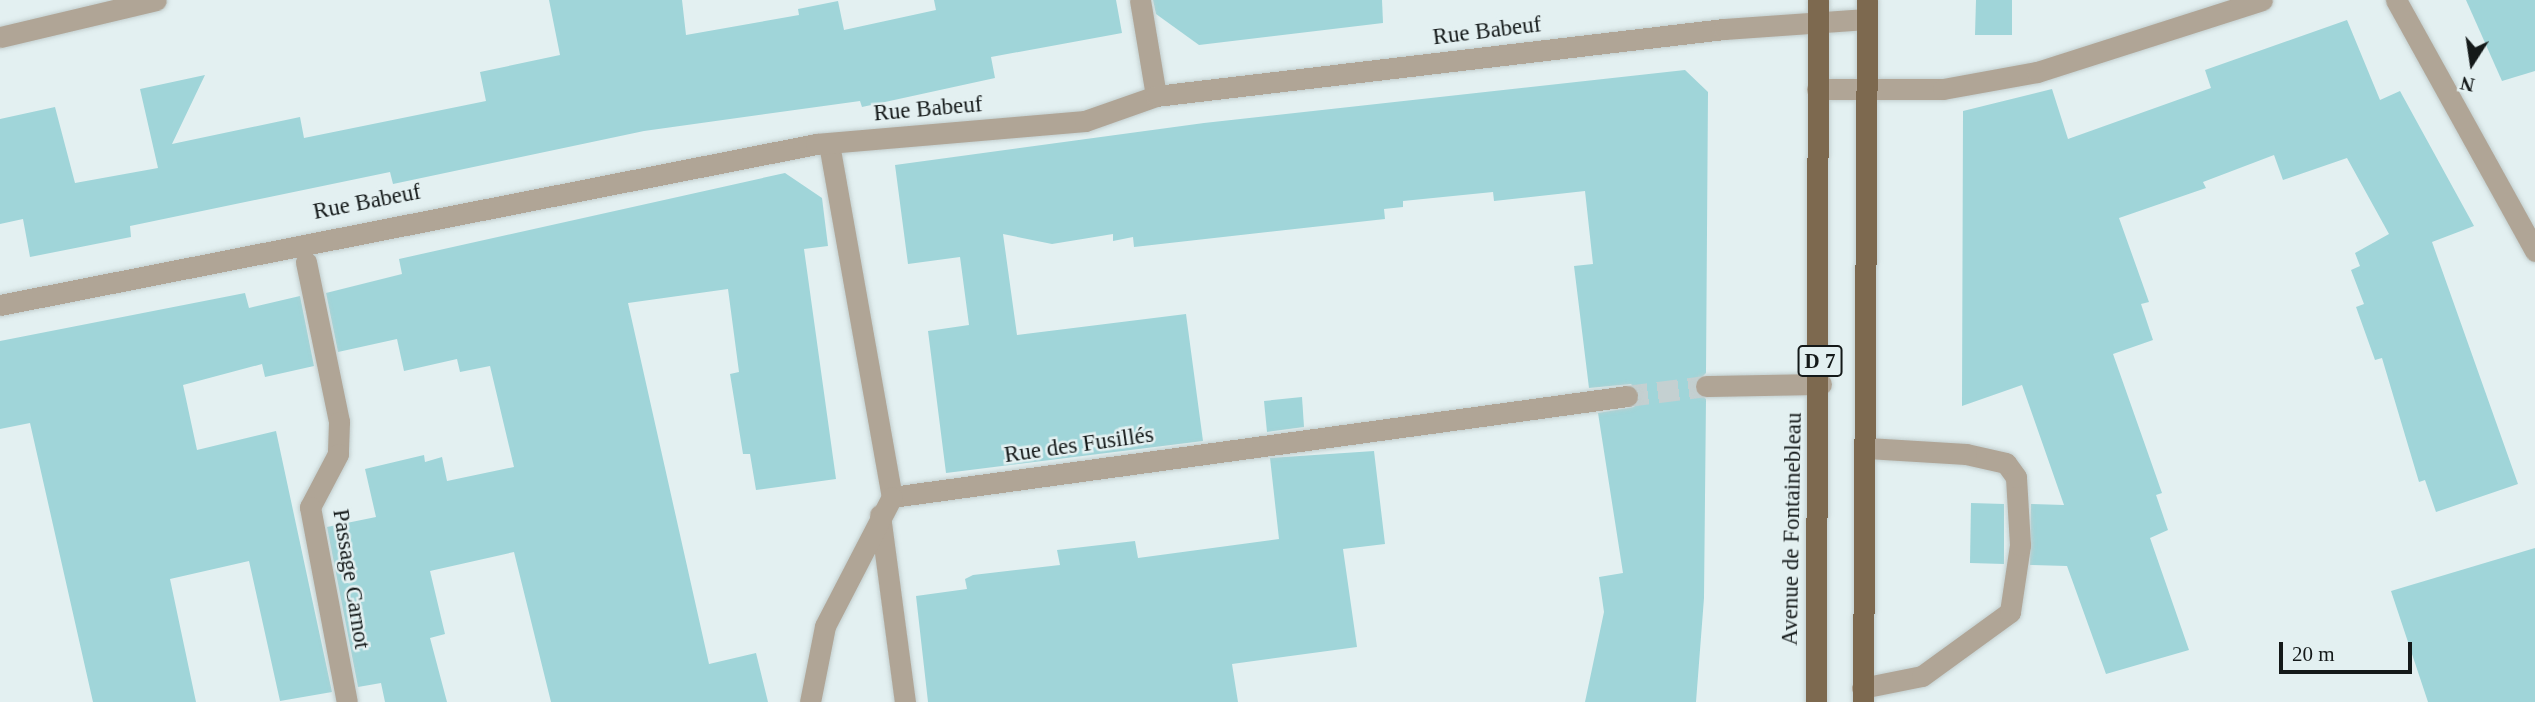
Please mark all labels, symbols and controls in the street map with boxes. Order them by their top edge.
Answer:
street label: Rue Babeuf [1431,11,1543,51]
north arrow [2437,28,2507,98]
text: N [2459,72,2476,96]
street label: Rue Babeuf [872,90,984,128]
street label: Rue Babeuf [311,178,423,226]
road number: D 7 [1797,344,1843,378]
street label: Avenue de Fontainebleau [1776,412,1808,646]
street label: Rue des Fusillés [1002,421,1156,469]
street label: Passage Carnot [326,507,376,651]
scale bar [2283,628,2416,672]
text: 20 m [2292,642,2335,666]

